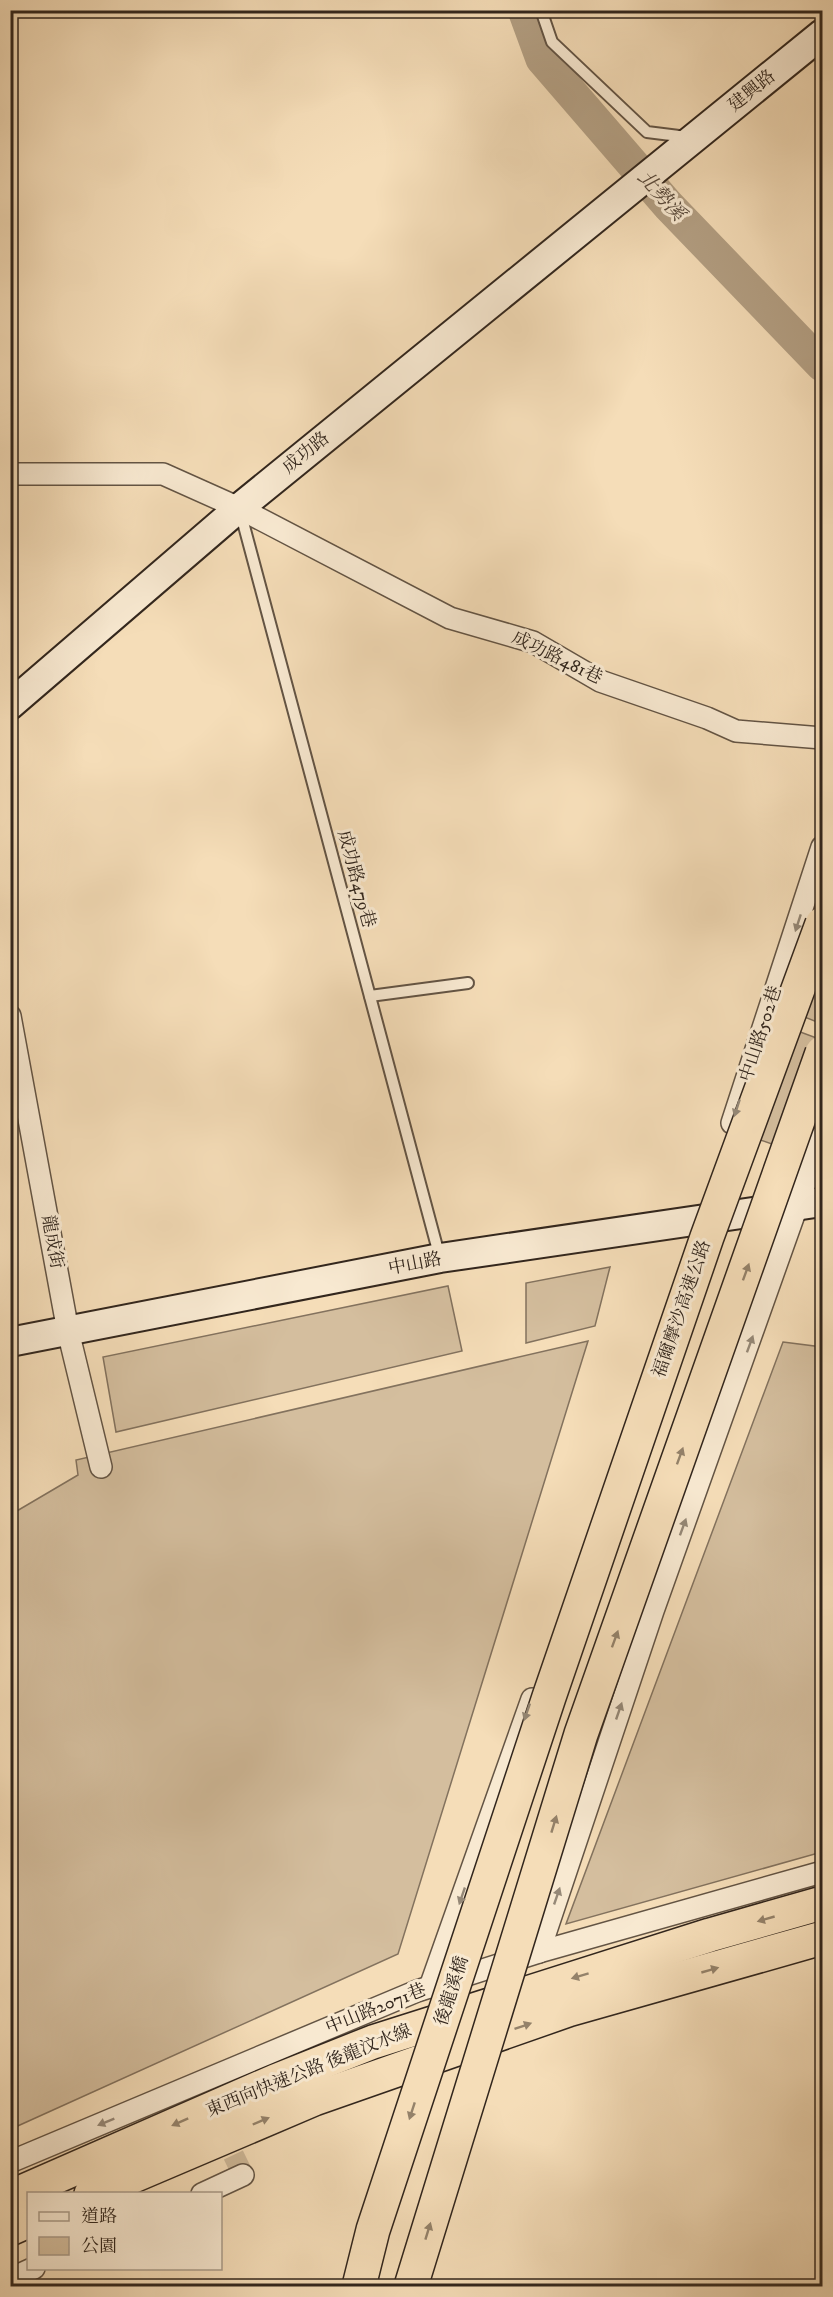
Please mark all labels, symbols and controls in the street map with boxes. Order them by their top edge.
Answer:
street label: 建興路 [724,65,780,117]
water label: 北勢溪 [632,165,692,228]
street label: 成功路 [278,427,334,479]
street label: 成功路481巷 [508,627,606,689]
street label: 成功路479巷 [332,828,380,930]
one-way arrow [793,914,802,932]
street label: 中山路502巷 [735,983,787,1085]
one-way arrow [732,1099,741,1117]
street label: 龍成街 [36,1214,68,1270]
street label: 福爾摩沙高速公路 [648,1237,716,1381]
street label: 中山路 [386,1248,444,1280]
one-way arrow [741,1263,751,1281]
one-way arrow [745,1334,755,1352]
one-way arrow [676,1447,686,1465]
one-way arrow [679,1518,689,1536]
one-way arrow [611,1630,621,1648]
one-way arrow [615,1702,625,1720]
one-way arrow [521,1703,531,1721]
one-way arrow [550,1815,559,1833]
one-way arrow [457,1887,467,1905]
one-way arrow [553,1887,563,1905]
one-way arrow [757,1915,775,1925]
street label: 後龍溪橋 [430,1953,474,2029]
one-way arrow [701,1965,719,1974]
one-way arrow [571,1972,589,1981]
street label: 中山路2071巷 [322,1979,430,2039]
street label: 東西向快速公路 後龍汶水線 [203,2020,415,2122]
one-way arrow [514,2020,532,2030]
one-way arrow [407,2102,417,2120]
one-way arrow [252,2116,270,2125]
one-way arrow [97,2117,115,2127]
one-way arrow [171,2118,189,2128]
legend [27,2192,222,2270]
text: 道路 [81,2206,117,2228]
one-way arrow [424,2222,433,2240]
text: 公園 [81,2236,117,2258]

